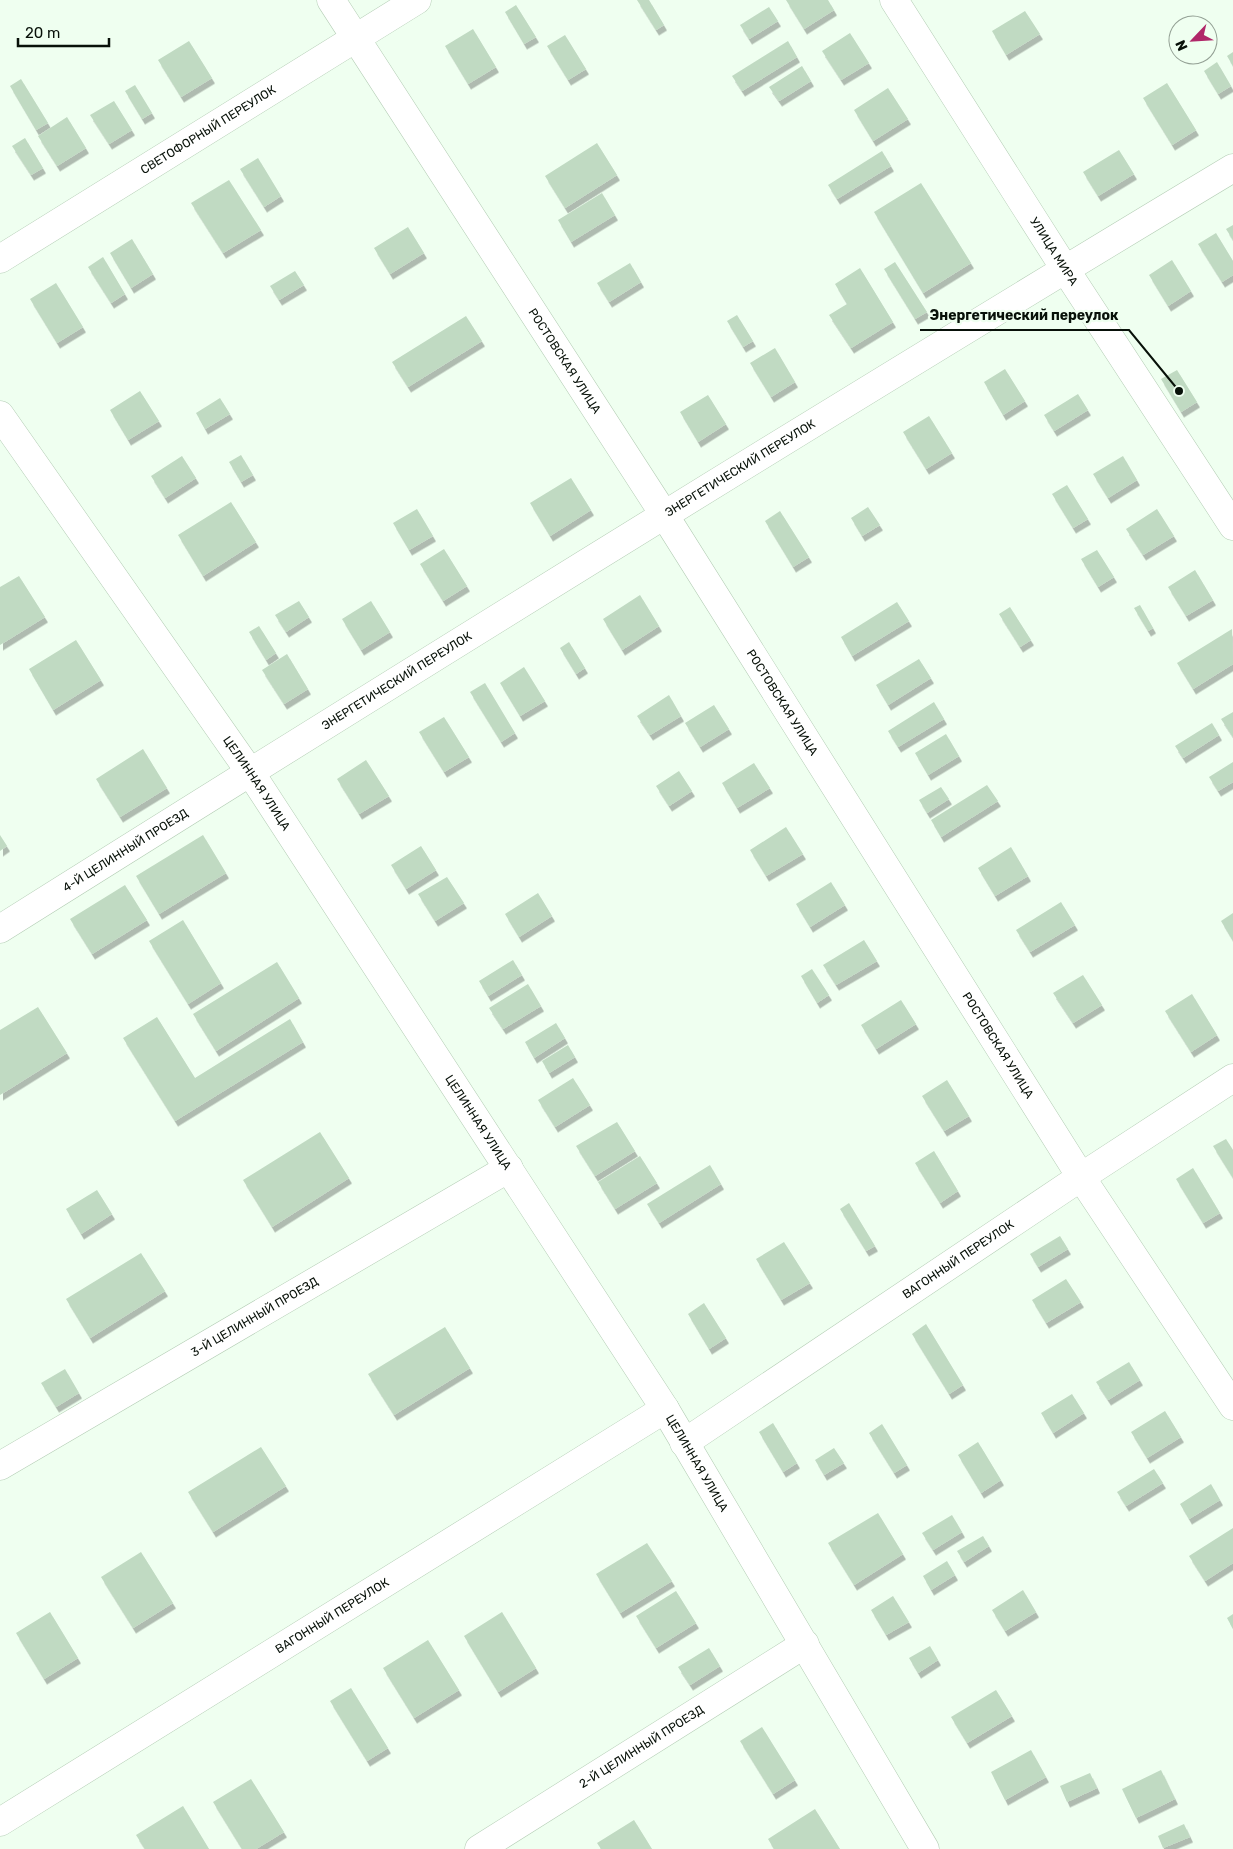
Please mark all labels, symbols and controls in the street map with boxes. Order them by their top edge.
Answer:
scale bar [18,15,109,47]
north arrow [1168,15,1218,65]
text: 20 m [25,24,60,42]
text: N [1172,37,1192,53]
street label: СВЕТОФОРНЫЙ ПЕРЕУЛОК [138,82,279,177]
street label: УЛИЦА МИРА [1027,215,1081,288]
callout: Энергетический переулок [920,301,1129,330]
street label: РОСТОВСКАЯ УЛИЦА [525,306,604,416]
text: Энергетический переулок [930,307,1119,324]
street label: ЭНЕРГЕТИЧЕСКИЙ ПЕРЕУЛОК [662,416,818,520]
street label: ЭНЕРГЕТИЧЕСКИЙ ПЕРЕУЛОК [319,629,475,733]
street label: РОСТОВСКАЯ УЛИЦА [744,647,821,758]
street label: ЦЕЛИННАЯ УЛИЦА [220,734,293,833]
street label: 4-Й ЦЕЛИННЫЙ ПРОЕЗД [60,806,191,895]
street label: РОСТОВСКАЯ УЛИЦА [960,990,1037,1101]
street label: ЦЕЛИННАЯ УЛИЦА [442,1072,514,1172]
street label: ВАГОННЫЙ ПЕРЕУЛОК [900,1217,1017,1302]
street label: 3-Й ЦЕЛИННЫЙ ПРОЕЗД [189,1274,321,1360]
street label: ЦЕЛИННАЯ УЛИЦА [663,1412,731,1514]
street label: ВАГОННЫЙ ПЕРЕУЛОК [273,1575,392,1656]
street label: 2-Й ЦЕЛИННЫЙ ПРОЕЗД [577,1702,707,1791]

